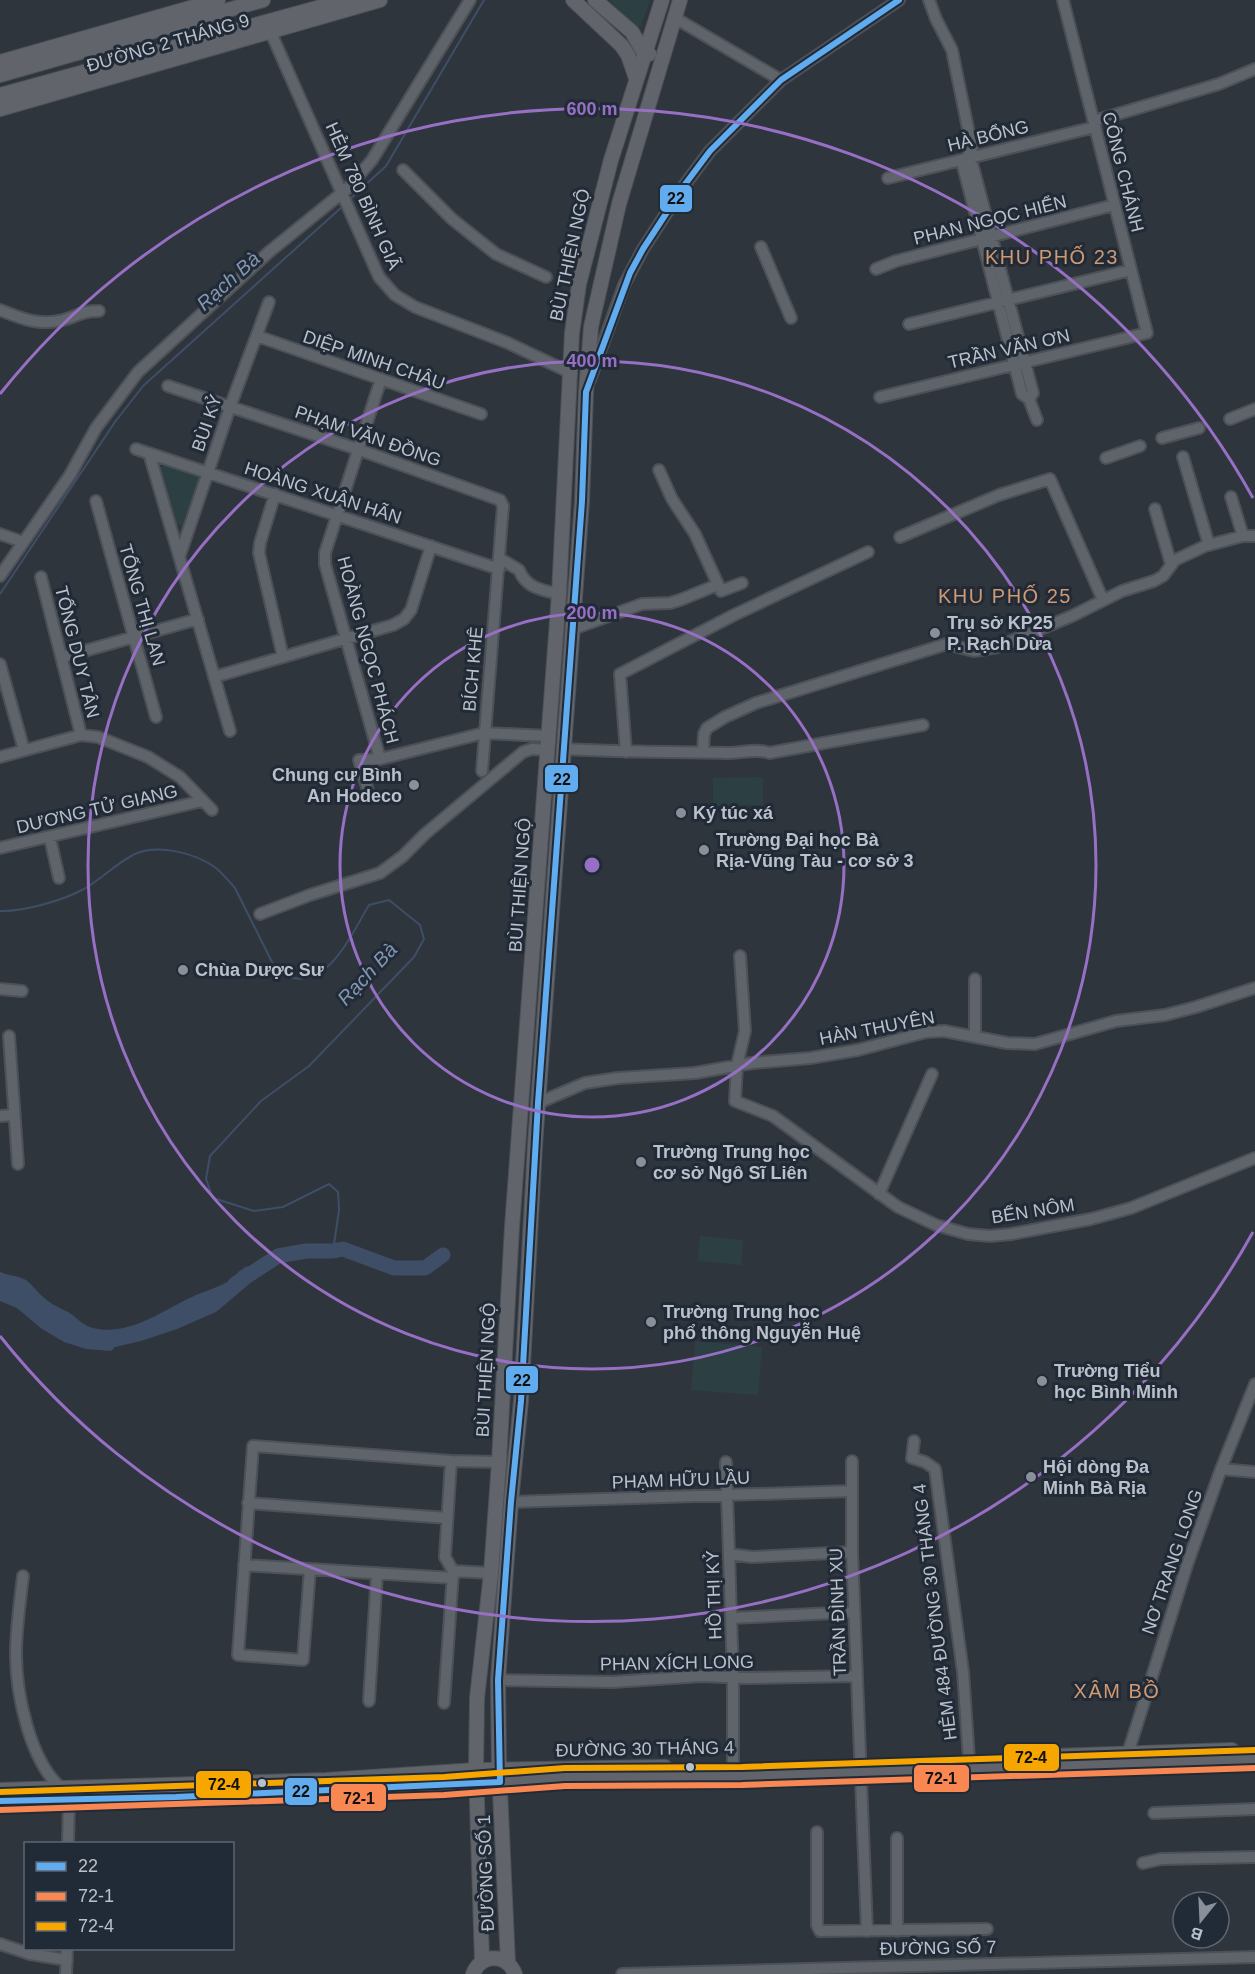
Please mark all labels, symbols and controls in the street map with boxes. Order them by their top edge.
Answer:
street label: ĐƯỜNG 2 THÁNG 9 [84,9,252,76]
text: 600 m [566,99,618,119]
street label: CÔNG CHÁNH [1098,110,1149,234]
street label: HÀ BỔNG [945,115,1031,156]
street label: HẺM 780 BÌNH GIÃ [322,119,405,273]
line badge: 22 [659,184,693,213]
street label: BÙI THIỆN NGỘ [545,187,594,323]
text: 22 [667,190,685,207]
street label: PHAN NGỌC HIỂN [911,190,1069,249]
district label: KHU PHỐ 23 [985,245,1119,268]
water label: Rạch Bà [192,247,264,315]
street label: TRẦN VĂN ƠN [946,324,1072,373]
street label: DIỆP MINH CHÂU [300,326,448,394]
text: 400 m [566,351,618,371]
street label: BÙI KỶ [187,392,226,454]
street label: PHẠM VĂN ĐỒNG [292,401,444,470]
street label: HOÀNG XUÂN HÃN [242,457,404,528]
street label: TỐNG THỊ LAN [115,542,170,668]
street label: HOÀNG NGỌC PHÁCH [333,554,403,746]
street label: TỐNG DUY TÂN [51,584,104,720]
district label: KHU PHỐ 25 [938,584,1072,607]
text: 200 m [566,603,618,623]
place label: Trụ sở KP25 P. Rạch Dừa [947,613,1053,654]
street label: BÍCH KHÊ [459,626,487,712]
marker: Trụ sở KP25 P. Rạch Dừa [928,626,942,640]
line badge: 22 [544,764,579,793]
place label: Chung cư Bình An Hodeco [272,765,402,806]
text: 22 [553,771,571,788]
marker: Chung cư Bình An Hodeco [407,778,421,792]
street label: DƯƠNG TỬ GIANG [14,780,180,837]
place label: Ký túc xá [693,803,774,823]
marker: Ký túc xá [674,806,688,820]
street label: BÙI THIỆN NGỘ [504,817,535,953]
place label: Trường Đại học Bà Rịa-Vũng Tàu - cơ sở 3 [716,830,914,871]
marker: Trường Đại học Bà Rịa-Vũng Tàu - cơ sở 3 [697,843,711,857]
centre of rings [582,855,602,875]
water label: Rạch Bà [333,938,401,1010]
place label: Chùa Dược Sư [195,960,325,980]
marker: Chùa Dược Sư [176,963,190,977]
street label: HÀN THUYÊN [818,1007,936,1049]
place label: Trường Trung học cơ sở Ngô Sĩ Liên [653,1142,810,1183]
marker: Trường Trung học cơ sở Ngô Sĩ Liên [634,1155,648,1169]
street label: BẾN NÔM [990,1194,1076,1227]
street label: BÙI THIỆN NGỘ [471,1302,500,1438]
place label: Trường Trung học phổ thông Nguyễn Huệ [663,1302,861,1343]
marker: Trường Trung học phổ thông Nguyễn Huệ [644,1315,658,1329]
place label: Trường Tiểu học Bình Minh [1054,1361,1178,1402]
line badge: 22 [505,1365,539,1394]
text: 22 [513,1372,531,1389]
marker: Trường Tiểu học Bình Minh [1035,1374,1049,1388]
place label: Hội dòng Đa Minh Bà Rịa [1043,1457,1150,1498]
street label: PHẠM HỮU LẦU [611,1467,751,1492]
marker: Hội dòng Đa Minh Bà Rịa [1024,1470,1038,1484]
street label: HẺM 484 ĐƯỜNG 30 THÁNG 4 [908,1482,961,1742]
street label: NƠ TRANG LONG [1138,1487,1206,1637]
street label: TRẦN ĐÌNH XU [825,1548,850,1676]
street label: HỒ THỊ KỶ [701,1550,726,1640]
street label: PHAN XÍCH LONG [600,1652,754,1674]
district label: XÂM BỒ [1074,1679,1160,1702]
street label: ĐƯỜNG 30 THÁNG 4 [556,1736,734,1761]
line badge: 72-4 [1003,1743,1060,1772]
text: 72-4 [1015,1749,1047,1766]
unlabelled marker [684,1761,696,1773]
line badge: 72-1 [913,1764,970,1793]
line badge: 72-4 [195,1770,252,1799]
text: 72-1 [925,1770,957,1787]
text: 72-4 [208,1776,240,1793]
unlabelled marker [256,1777,268,1789]
line badge: 22 [284,1777,318,1806]
text: 22 [292,1783,310,1800]
line badge: 72-1 [330,1783,387,1812]
text: 72-1 [343,1790,375,1807]
street label: ĐƯỜNG SỐ 1 [473,1814,498,1932]
legend [24,1842,234,1950]
text: 22 [78,1856,98,1876]
text: 72-1 [78,1886,114,1906]
north arrow [1171,1890,1231,1950]
text: 72-4 [78,1916,114,1936]
text: B [1188,1924,1205,1944]
street label: ĐƯỜNG SỐ 7 [879,1936,997,1959]

